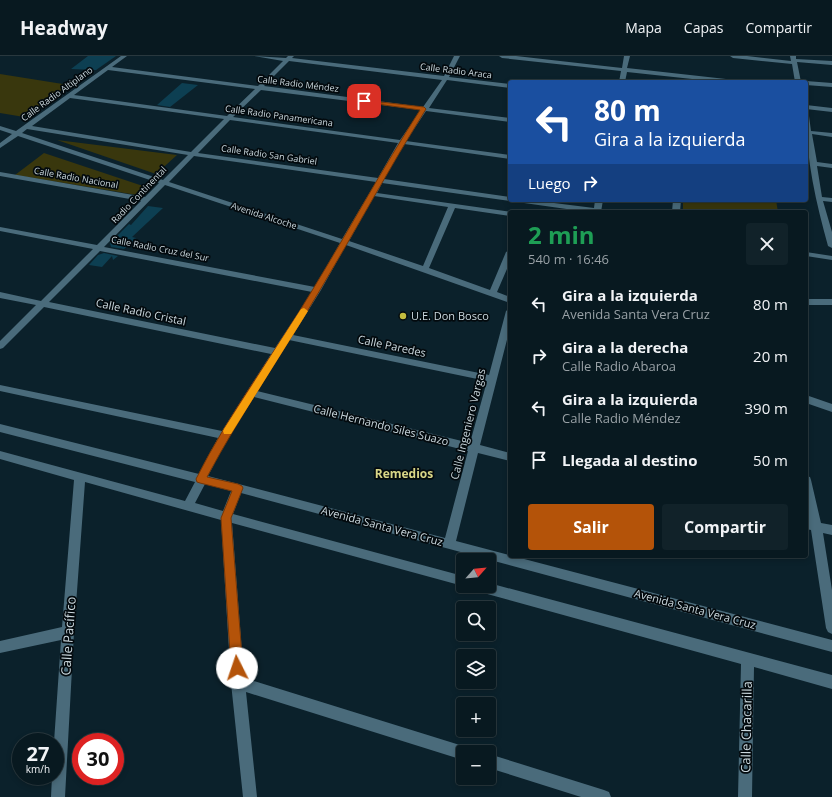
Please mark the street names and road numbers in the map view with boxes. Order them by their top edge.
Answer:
street label: Calle Radio Araca [419,60,493,81]
street label: Calle Radio Altiplano [18,63,95,124]
street label: Calle Radio Méndez [257,72,340,95]
street label: Calle Radio Panamericana [224,101,334,130]
street label: Calle Radio San Gabriel [220,141,318,168]
street label: Radio Continental [108,163,169,226]
street label: Calle Radio Nacional [33,164,119,191]
street label: Avenida Alcoche [230,199,299,232]
street label: Calle Radio Cruz del Sur [110,233,210,264]
street label: Calle Radio Cristal [95,295,188,328]
street label: Calle Paredes [357,331,428,360]
street label: Calle Ingeniero Vargas [446,367,489,481]
street label: Calle Hernando Siles Suazo [312,400,451,449]
street label: Avenida Santa Vera Cruz [320,502,445,549]
street label: Avenida Santa Vera Cruz [633,585,758,632]
street label: Calle Pacífico [56,596,80,676]
street label: Calle Chacarilla [736,681,756,773]

